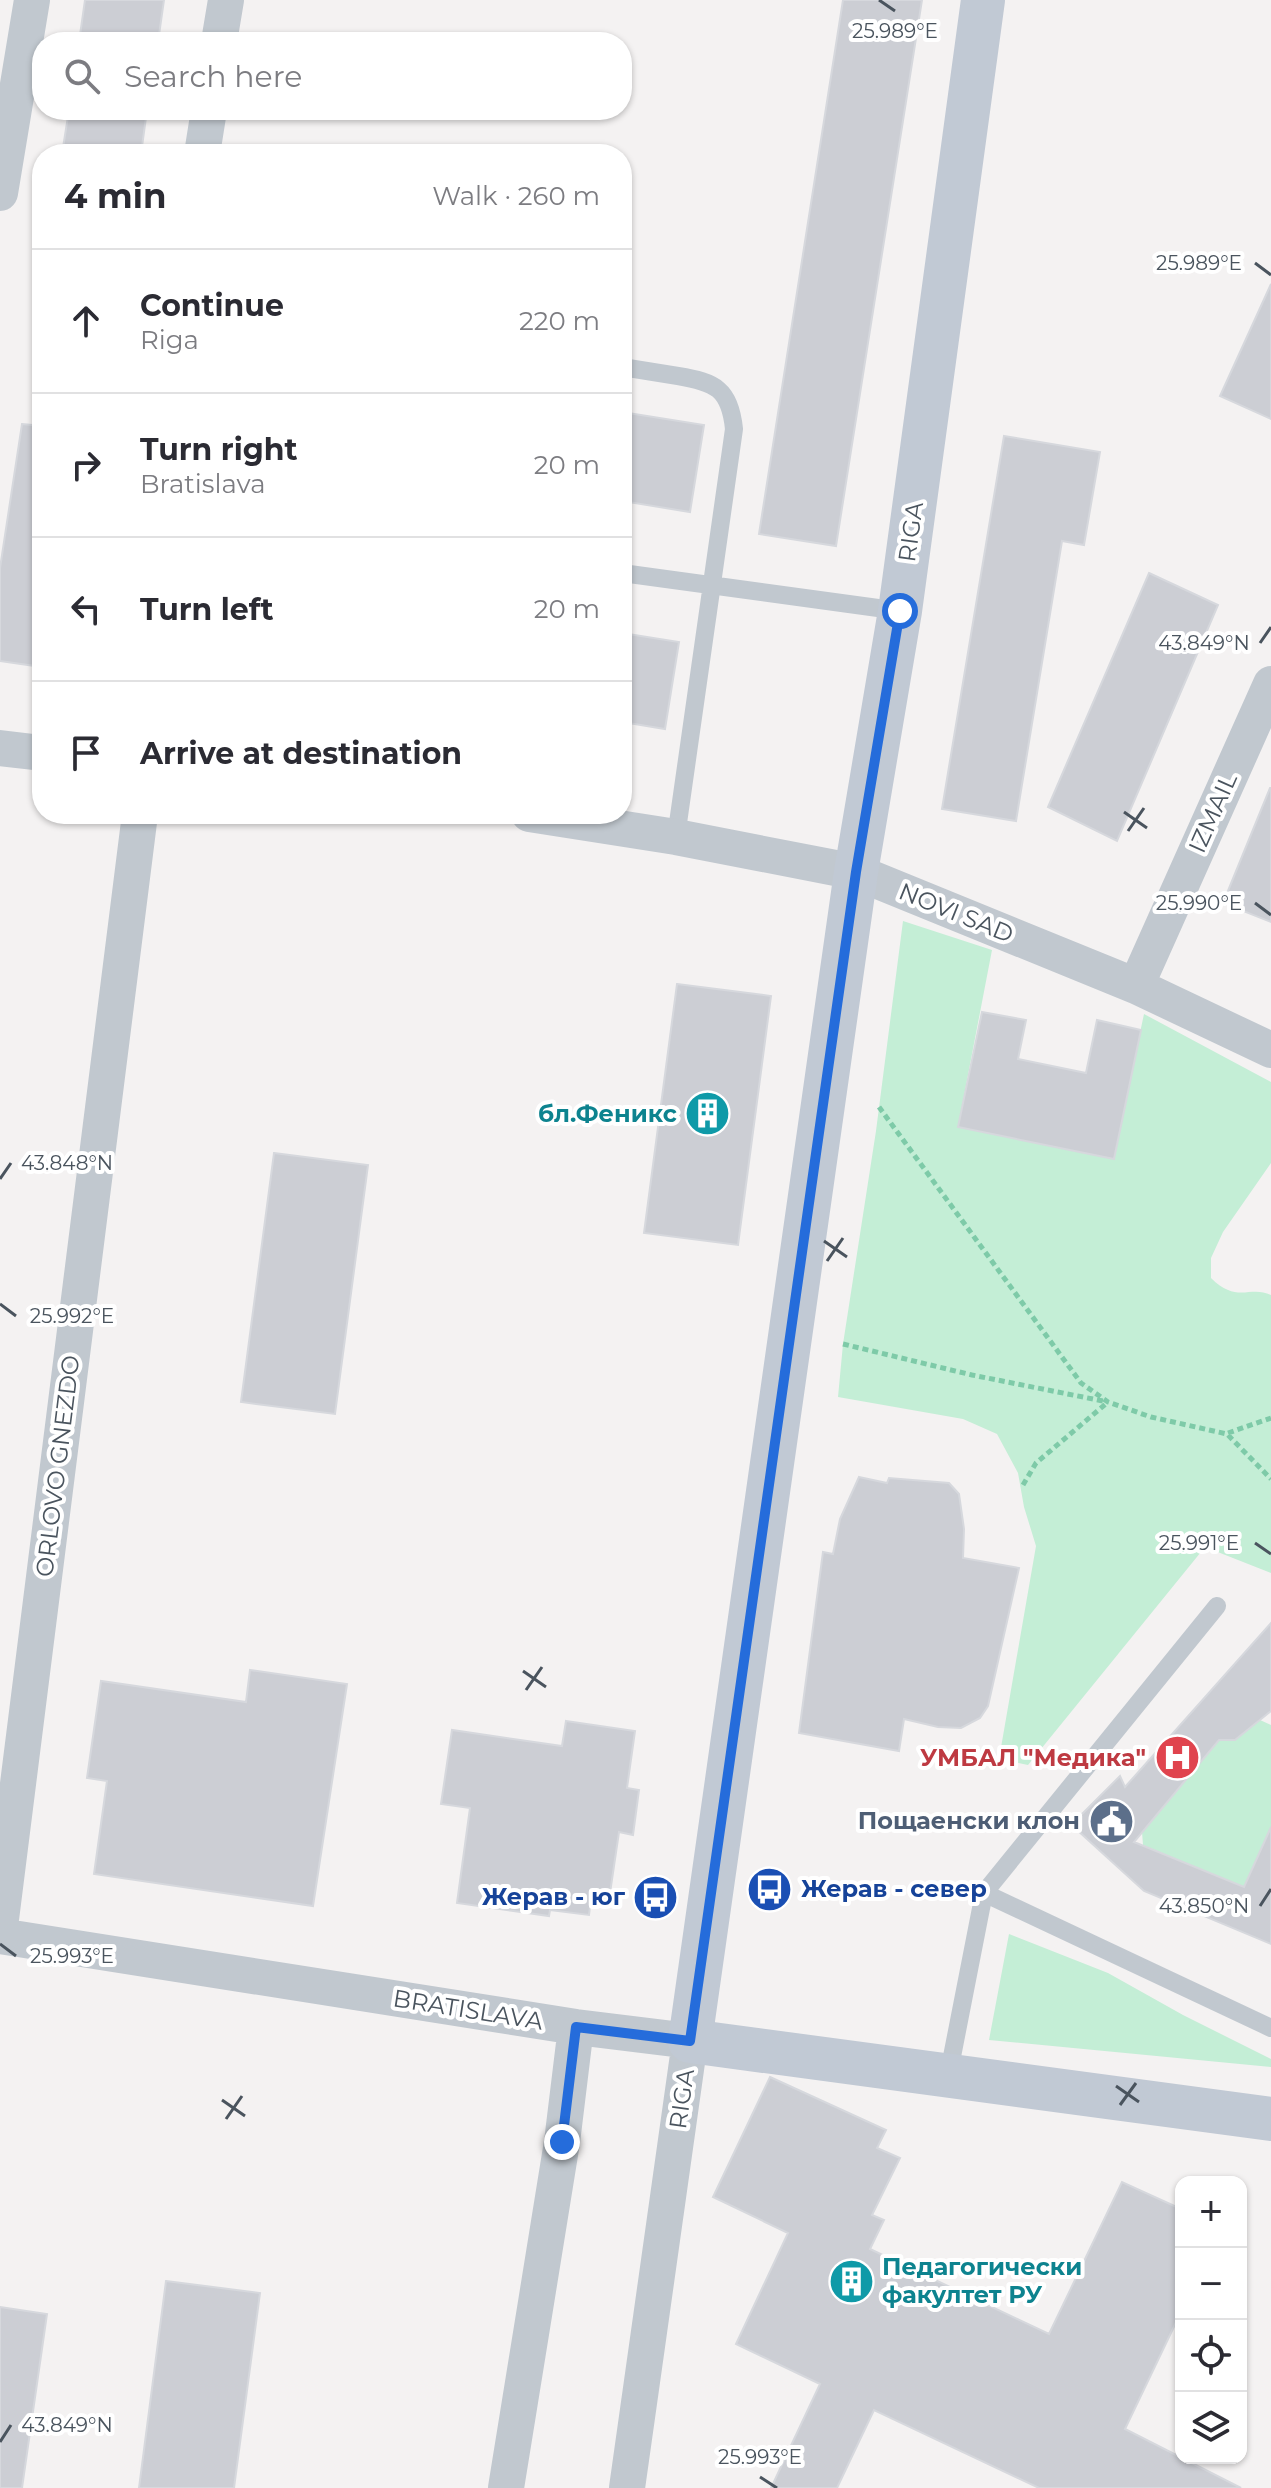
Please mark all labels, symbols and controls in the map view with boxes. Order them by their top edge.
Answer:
text: 25.989°E [852,19,938,43]
search box [32,32,632,120]
icon: search [60,54,104,98]
text: Search here [124,58,302,95]
text: 4 min [64,175,166,217]
text: Walk · 260 m [432,180,600,212]
text: 25.989°E [1156,251,1242,275]
text: Continue [140,287,284,324]
icon: ahead [64,299,108,343]
text: 220 m [519,305,600,337]
text: Riga [140,324,199,356]
text: Turn right [140,431,297,468]
icon: right [64,443,108,487]
text: 20 m [534,449,600,481]
text: Bratislava [140,468,266,500]
street label: RIGA [892,499,929,564]
icon: left [64,587,108,631]
text: Turn left [140,591,273,628]
text: 20 m [534,593,600,625]
route start [882,593,918,629]
text: 43.849°N [1158,631,1250,655]
icon: arrive [64,731,108,775]
text: Arrive at destination [140,735,462,772]
street label: IZMAIL [1182,768,1243,857]
street label: NOVI SAD [895,876,1018,949]
text: 25.990°E [1156,891,1242,915]
building icon: бл.Феникс [684,1090,732,1138]
place label: бл.Феникс [538,1099,677,1128]
text: 43.848°N [21,1151,113,1175]
text: 25.992°E [30,1304,114,1328]
street label: ORLOVO GNEZDO [30,1353,86,1579]
text: 25.991°E [1159,1531,1239,1555]
hospital icon: УМБАЛ "Медика" [1153,1734,1201,1782]
place label: УМБАЛ "Медика" [920,1743,1146,1772]
public building icon: Пощаенски клон [1087,1797,1135,1845]
place label: Пощаенски клон [858,1806,1080,1835]
bus stop icon: Жерав - север [746,1865,794,1913]
bus stop icon: Жерав - юг [632,1873,680,1921]
place label: Жерав - север [801,1874,987,1903]
place label: Жерав - юг [482,1882,626,1911]
text: 43.850°N [1159,1894,1249,1918]
text: 25.993°E [30,1944,114,1968]
street label: BRATISLAVA [391,1983,546,2036]
street label: RIGA [663,2066,700,2131]
route end [544,2124,580,2160]
map controls [1175,2176,1247,2464]
button: + [1175,2176,1247,2248]
button: − [1175,2248,1247,2320]
place label: Педагогически факултет РУ [882,2252,1082,2309]
building icon: Педагогически факултет РУ [827,2257,875,2305]
button: locate [1175,2320,1247,2392]
button: layers [1175,2392,1247,2464]
text: 43.849°N [21,2413,113,2437]
text: 25.993°E [718,2445,802,2469]

